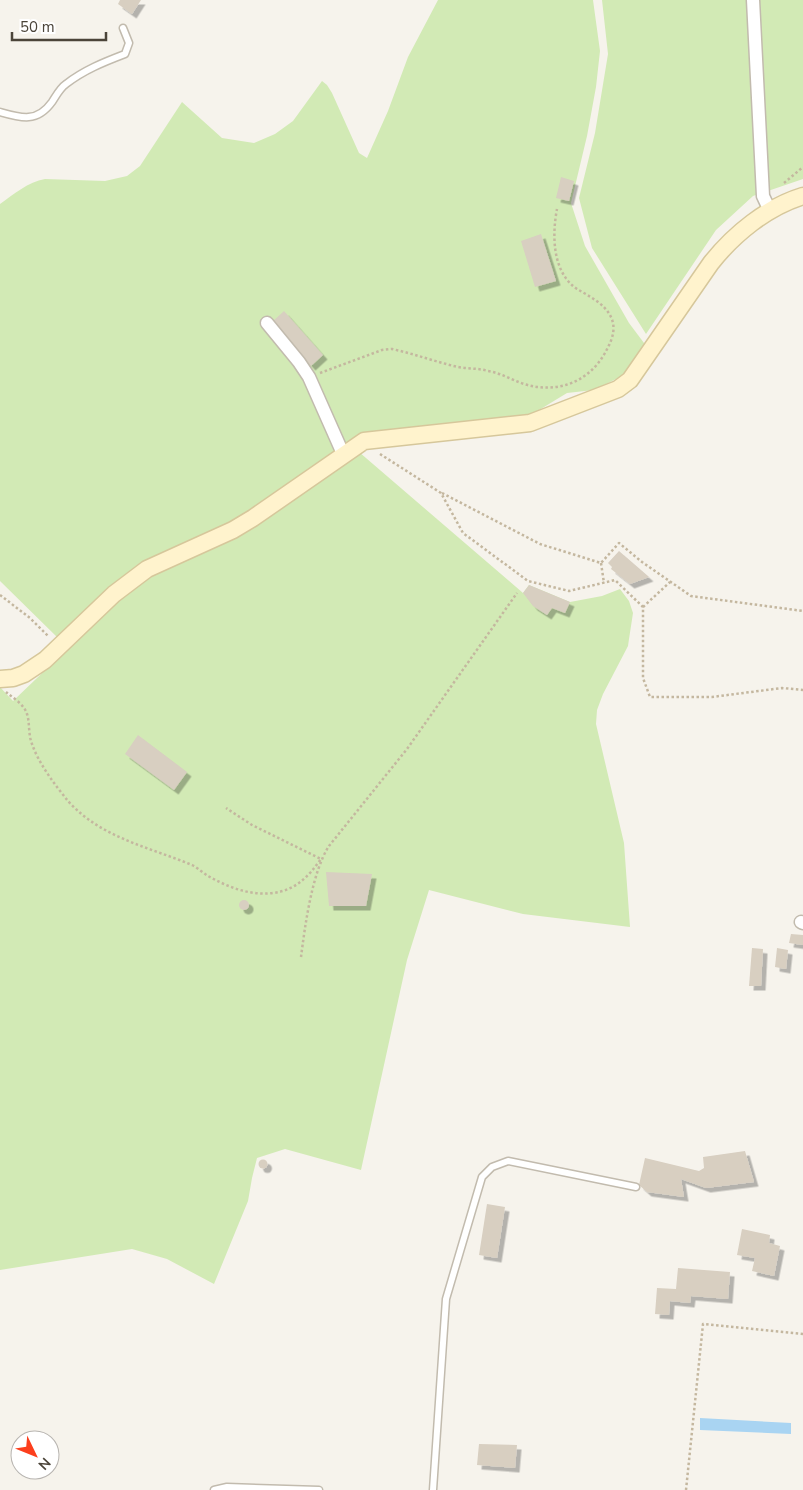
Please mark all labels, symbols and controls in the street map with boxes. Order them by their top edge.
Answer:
scale bar [12,10,106,42]
text: 50 m [20,17,55,37]
north arrow [10,1430,60,1480]
text: N [34,1453,55,1474]

